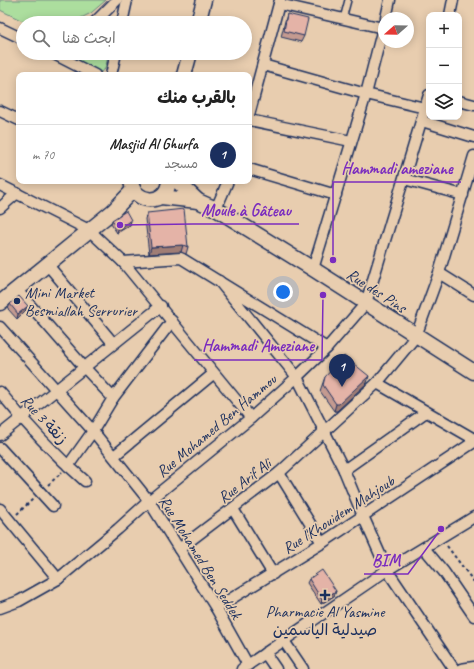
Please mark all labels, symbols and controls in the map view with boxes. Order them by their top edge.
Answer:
north arrow [378,12,414,48]
map controls [426,12,462,120]
button: + [426,12,462,48]
search box [16,16,252,60]
icon: search [30,27,52,49]
text: ابحث هنا [62,29,116,48]
button: − [426,48,462,84]
button: layers [426,84,462,120]
text: بالقرب منك [157,87,236,108]
text: Masjid Al Ghurfa [109,135,198,154]
text: 70 m [32,147,54,163]
text: 1 [220,147,226,163]
callout: Hammadi ameziane [333,153,461,182]
text: مسجد [165,156,198,172]
text: Hammadi ameziane [341,158,454,179]
callout: Moule à Gâteau [193,195,299,224]
text: Moule à Gâteau [201,200,293,221]
street label: Rue des Pins [343,264,411,318]
your location [273,282,293,302]
place label: Mini Market Besmiallah Serrurier [25,283,138,321]
marker: Mini Market Besmiallah Serrurier [12,296,22,306]
callout: Hammadi Ameziane [194,331,322,360]
text: Hammadi Ameziane [202,335,316,356]
pin: 1 [329,354,355,387]
street label: Rue Mohamed Ben Hammou [152,369,282,482]
street label: Rue 3 زنقة [16,391,72,449]
street label: Rue Arif Ali [214,453,277,508]
street label: Rue l'Khouidem Mahjoub [279,471,399,558]
street label: Rue Mohamed Ben Seddek [154,492,247,624]
callout: BIM [364,545,408,574]
text: BIM [372,550,402,571]
marker: Pharmacie Al Yasmine صيدلية الياسمين [320,590,330,600]
place label: Pharmacie Al Yasmine صيدلية الياسمين [266,602,386,640]

